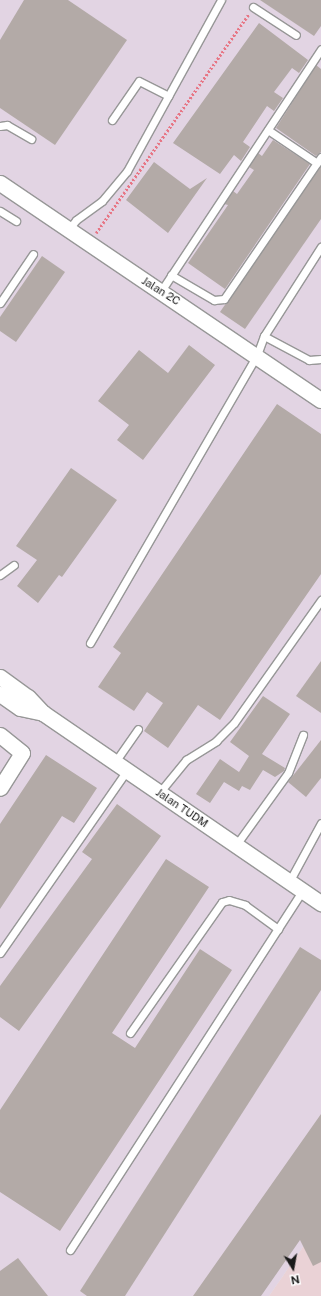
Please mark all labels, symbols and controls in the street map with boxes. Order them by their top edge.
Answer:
street label: Jalan 2C [139,274,183,308]
street label: Jalan TUDM [153,786,211,830]
north arrow [273,1248,313,1288]
text: N [290,1273,301,1286]

